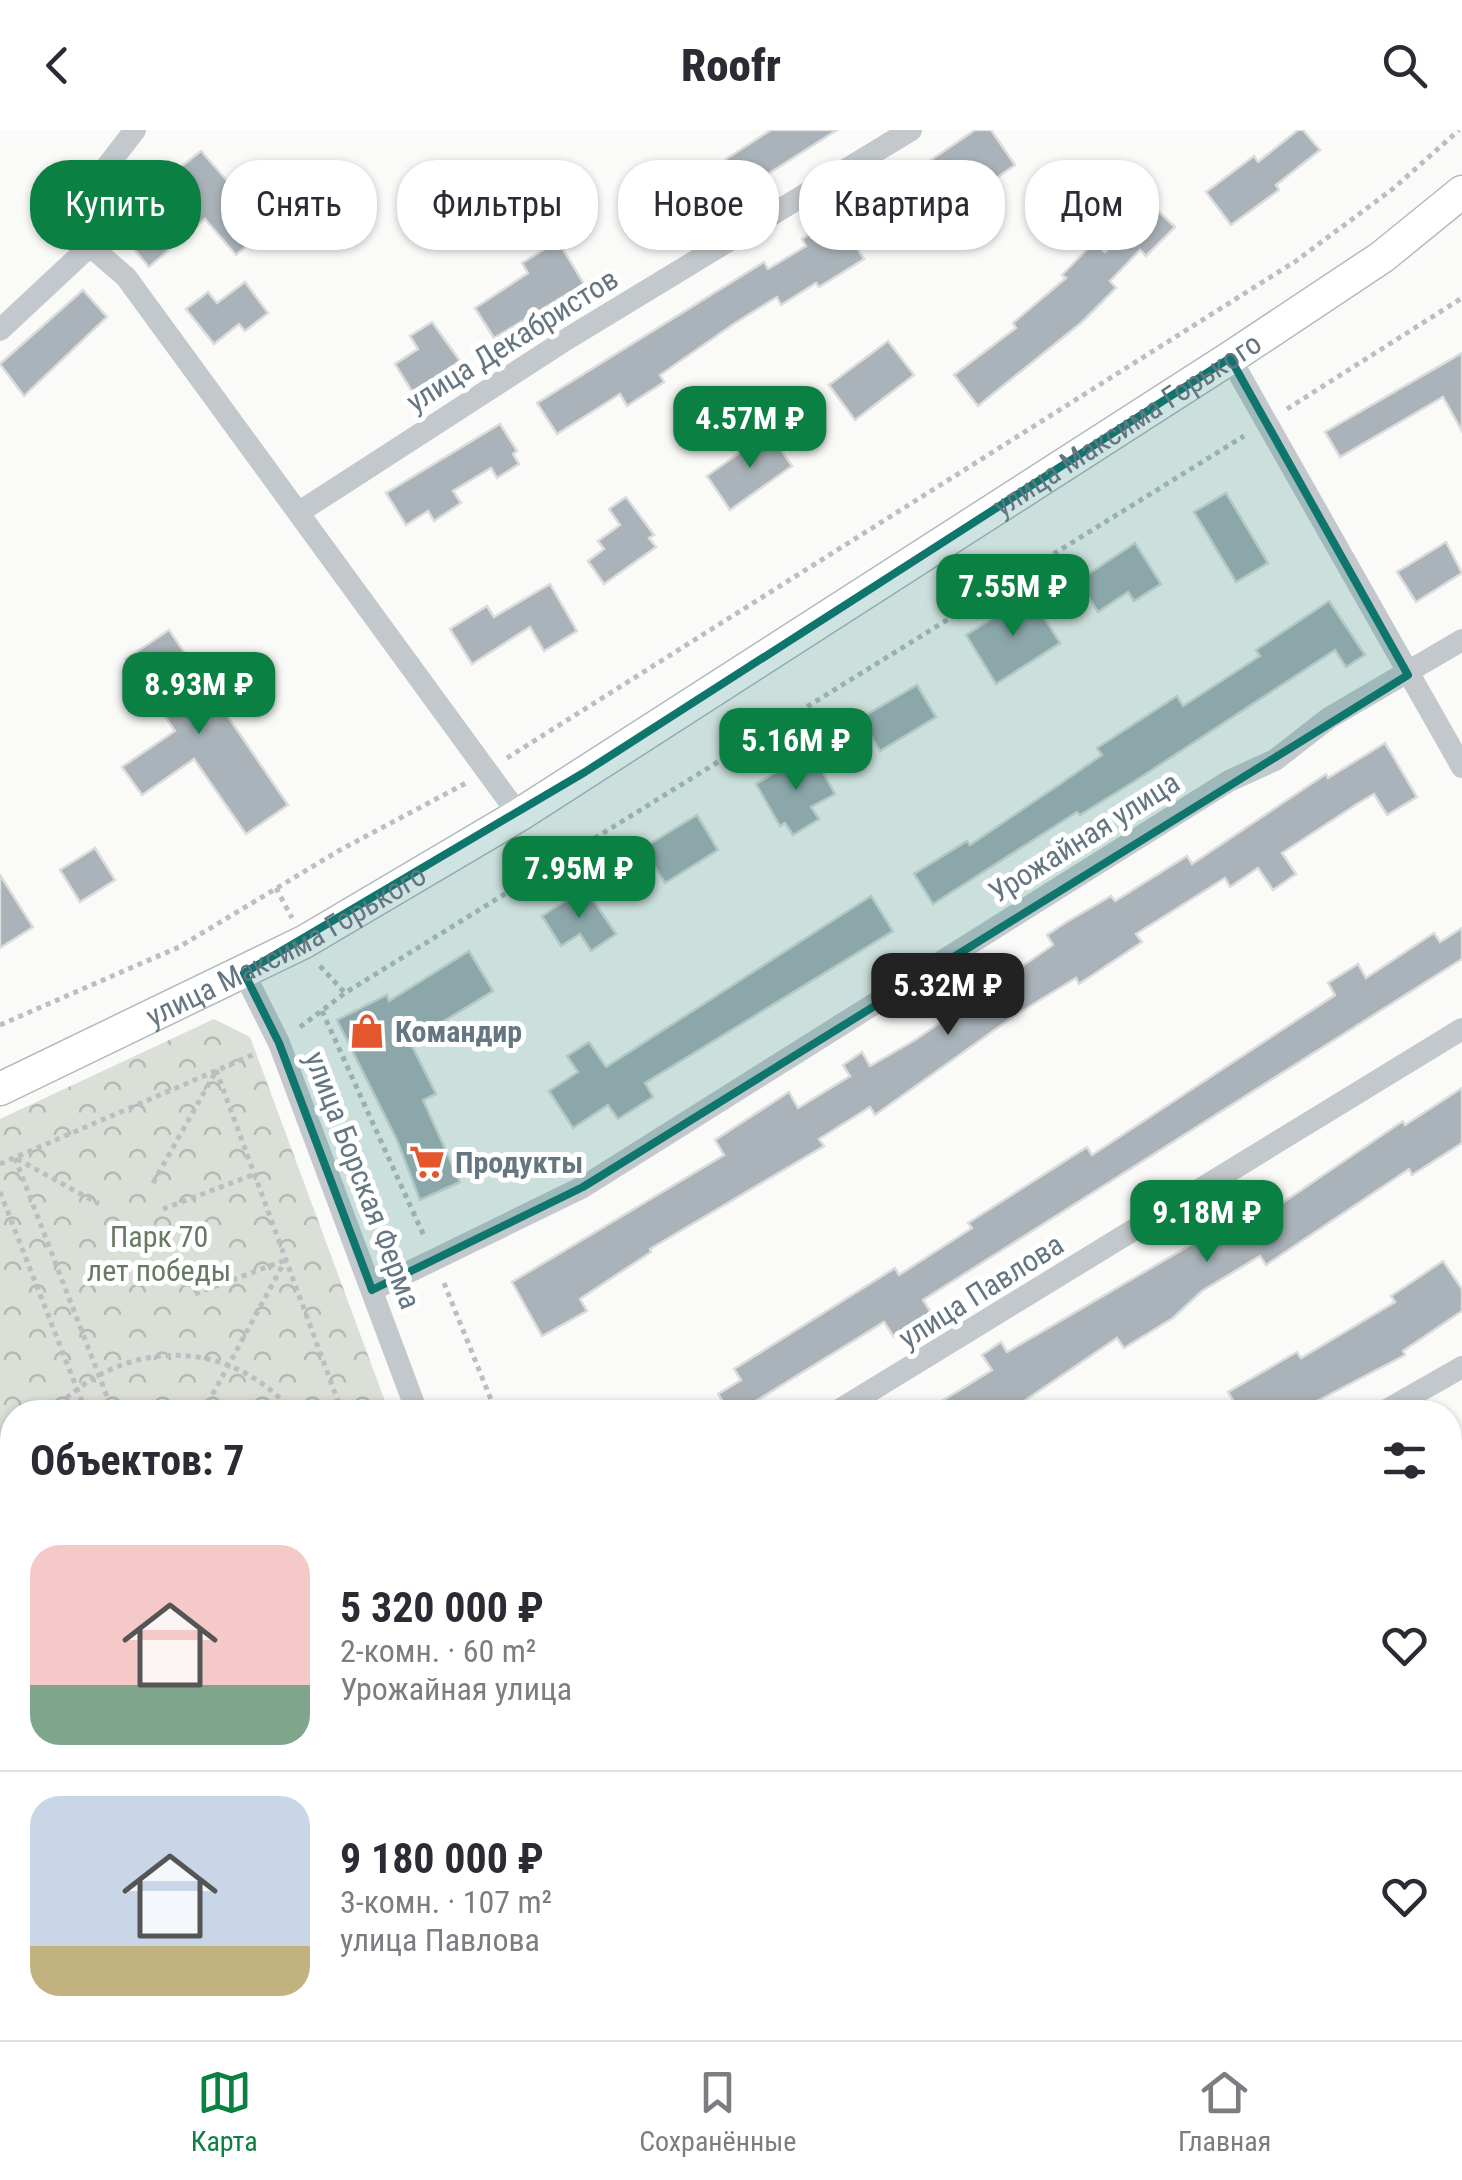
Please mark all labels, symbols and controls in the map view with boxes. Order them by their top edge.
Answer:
icon: back [30,38,85,93]
icon: search [1377,38,1432,93]
text: Roofr [681,39,781,92]
chip: Купить [30,160,201,250]
chip: Снять [221,160,377,250]
chip: Фильтры [397,160,598,250]
chip: Новое [618,160,779,250]
chip: Квартира [799,160,1005,250]
chip: Дом [1025,160,1159,250]
street label: улица Декабристов [400,261,624,419]
street label: улица Максима Горького [986,325,1267,523]
pin: 4.57M ₽ [658,386,842,471]
text: 4.57M ₽ [695,399,805,437]
pin: 7.55M ₽ [921,554,1105,639]
text: 7.55M ₽ [958,567,1068,605]
pin: 8.93M ₽ [107,652,291,737]
text: 8.93M ₽ [144,665,254,703]
pin: 5.16M ₽ [704,708,888,793]
text: 5.16M ₽ [741,721,851,759]
street label: Урожайная улица [982,765,1186,909]
pin: 7.95M ₽ [487,836,671,921]
text: 7.95M ₽ [524,849,634,887]
street label: улица Максима Горького [140,857,432,1033]
pin: 5.32M ₽ [856,953,1040,1038]
text: 5.32M ₽ [893,966,1003,1004]
shop icon: Командир [348,1012,386,1050]
place label: Командир [395,1014,522,1049]
street label: улица Борская Ферма [298,1046,428,1314]
supermarket icon: Продукты [408,1143,446,1181]
place label: Продукты [455,1145,583,1180]
pin: 9.18M ₽ [1115,1180,1299,1265]
text: 9.18M ₽ [1152,1193,1262,1231]
park label: Парк 70 лет победы [87,1219,231,1288]
street label: улица Павлова [892,1227,1070,1355]
icon: filters [1377,1433,1432,1488]
text: Объектов: 7 [30,1436,244,1485]
text: 5 320 000 ₽ [340,1583,544,1632]
icon: home [110,1585,230,1705]
icon: heart [1377,1618,1432,1673]
text: 2-комн. · 60 m² [340,1632,536,1670]
text: Урожайная улица [340,1670,572,1708]
text: 9 180 000 ₽ [340,1834,544,1883]
icon: home [110,1836,230,1956]
icon: heart [1377,1869,1432,1924]
text: 3-комн. · 107 m² [340,1883,552,1921]
text: улица Павлова [340,1921,540,1959]
tab: Карта [191,2065,258,2158]
tab: Сохранённые [639,2065,796,2158]
tab: Главная [1178,2065,1271,2158]

